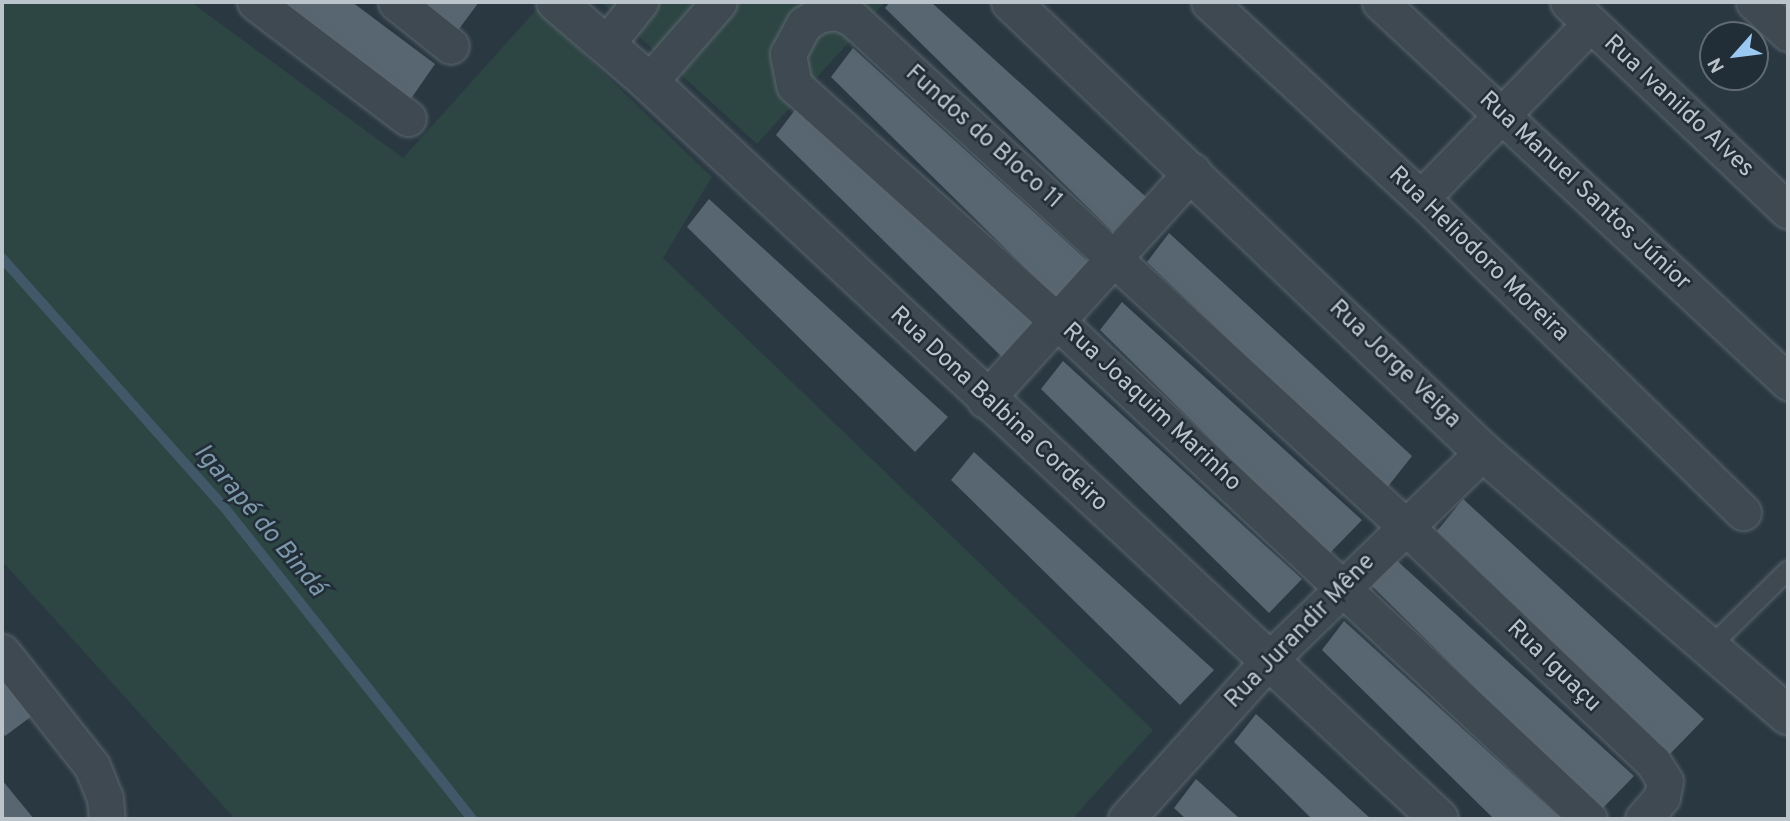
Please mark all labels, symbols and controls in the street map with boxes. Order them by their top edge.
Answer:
north arrow [1699,21,1769,91]
street label: Rua Ivanildo Alves [1596,30,1760,184]
text: N [1703,53,1731,77]
street label: Fundos do Bloco 11 [899,60,1067,216]
street label: Rua Manuel Santos Júnior [1472,86,1696,298]
street label: Rua Heliodoro Moreira [1382,161,1574,349]
street label: Rua Jorge Veiga [1322,294,1466,436]
street label: Rua Dona Balbina Cordeiro [883,301,1113,519]
street label: Rua Joaquim Marinho [1056,318,1246,498]
water label: Igarapé do Bindá [186,438,332,604]
street label: Rua Jurandir Mêne [1220,549,1382,715]
street label: Rua Iguaçu [1500,615,1606,719]

